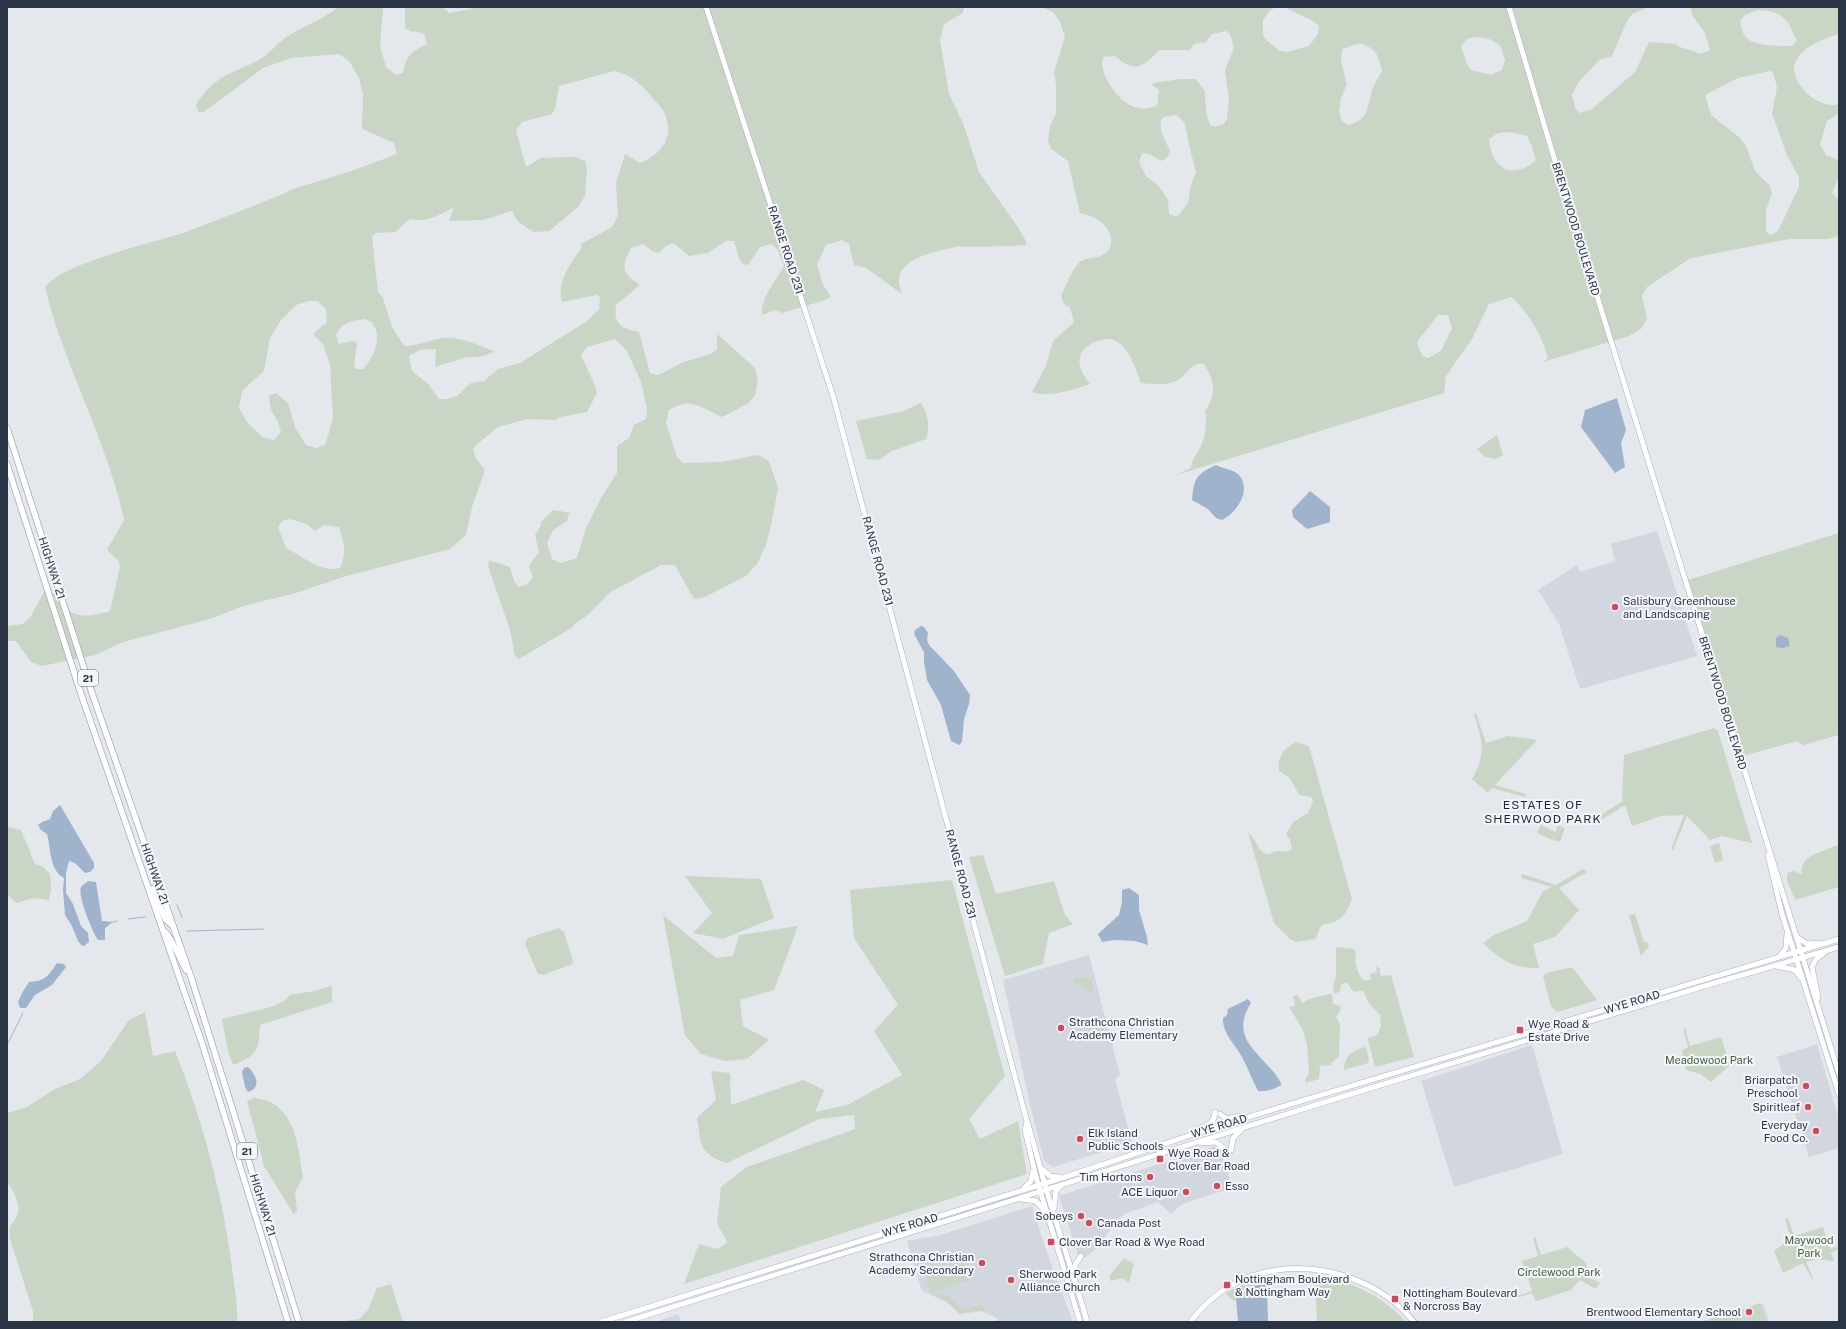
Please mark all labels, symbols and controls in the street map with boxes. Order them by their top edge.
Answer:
street label: BRENTWOOD BOULEVARD [1550,161,1602,298]
street label: RANGE ROAD 231 [766,204,806,296]
street label: RANGE ROAD 231 [860,515,896,607]
street label: HIGHWAY 21 [36,535,68,601]
place label: Salisbury Greenhouse and Landscaping [1623,595,1736,620]
marker: Salisbury Greenhouse and Landscaping [1610,602,1620,612]
street label: BRENTWOOD BOULEVARD [1697,635,1749,772]
road number: 21 [78,670,98,686]
district label: ESTATES OF SHERWOOD PARK [1484,798,1602,826]
street label: RANGE ROAD 231 [943,828,979,920]
street label: HIGHWAY 21 [139,842,171,906]
street label: WYE ROAD [1603,988,1662,1016]
place label: Strathcona Christian Academy Elementary [1069,1016,1178,1041]
place label: Wye Road & Estate Drive [1528,1018,1590,1043]
marker: Strathcona Christian Academy Elementary [1056,1023,1066,1033]
marker: Wye Road & Estate Drive [1515,1025,1525,1035]
park label: Meadowood Park [1665,1054,1753,1066]
place label: Briarpatch Preschool [1745,1074,1798,1099]
marker: Briarpatch Preschool [1801,1081,1811,1091]
place label: Spiritleaf [1753,1101,1801,1113]
marker: Spiritleaf [1803,1102,1813,1112]
street label: WYE ROAD [1190,1112,1249,1140]
place label: Everyday Food Co. [1761,1119,1808,1144]
marker: Everyday Food Co. [1811,1126,1821,1136]
place label: Elk Island Public Schools [1088,1127,1164,1152]
marker: Elk Island Public Schools [1075,1134,1085,1144]
road number: 21 [237,1143,257,1159]
place label: Wye Road & Clover Bar Road [1168,1147,1250,1172]
marker: Wye Road & Clover Bar Road [1155,1154,1165,1164]
place label: Tim Hortons [1080,1171,1142,1183]
street label: HIGHWAY 21 [248,1172,278,1238]
marker: Tim Hortons [1145,1172,1155,1182]
place label: Esso [1225,1180,1249,1192]
marker: Esso [1212,1181,1222,1191]
place label: ACE Liquor [1121,1186,1178,1198]
marker: ACE Liquor [1181,1187,1191,1197]
place label: Sobeys [1035,1210,1073,1222]
street label: WYE ROAD [881,1211,940,1239]
marker: Sobeys [1076,1211,1086,1221]
place label: Canada Post [1097,1217,1161,1229]
marker: Canada Post [1084,1218,1094,1228]
park label: Maywood Park [1784,1234,1834,1259]
place label: Clover Bar Road & Wye Road [1059,1236,1205,1248]
marker: Clover Bar Road & Wye Road [1046,1237,1056,1247]
place label: Strathcona Christian Academy Secondary [869,1251,974,1276]
marker: Strathcona Christian Academy Secondary [977,1258,987,1268]
park label: Circlewood Park [1517,1266,1601,1278]
place label: Sherwood Park Alliance Church [1019,1268,1100,1293]
place label: Nottingham Boulevard & Nottingham Way [1235,1273,1349,1298]
marker: Sherwood Park Alliance Church [1006,1275,1016,1285]
marker: Nottingham Boulevard & Nottingham Way [1222,1280,1232,1290]
place label: Nottingham Boulevard & Norcross Bay [1403,1287,1517,1312]
marker: Nottingham Boulevard & Norcross Bay [1390,1294,1400,1304]
place label: Brentwood Elementary School [1586,1306,1741,1318]
marker: Brentwood Elementary School [1744,1307,1754,1317]

